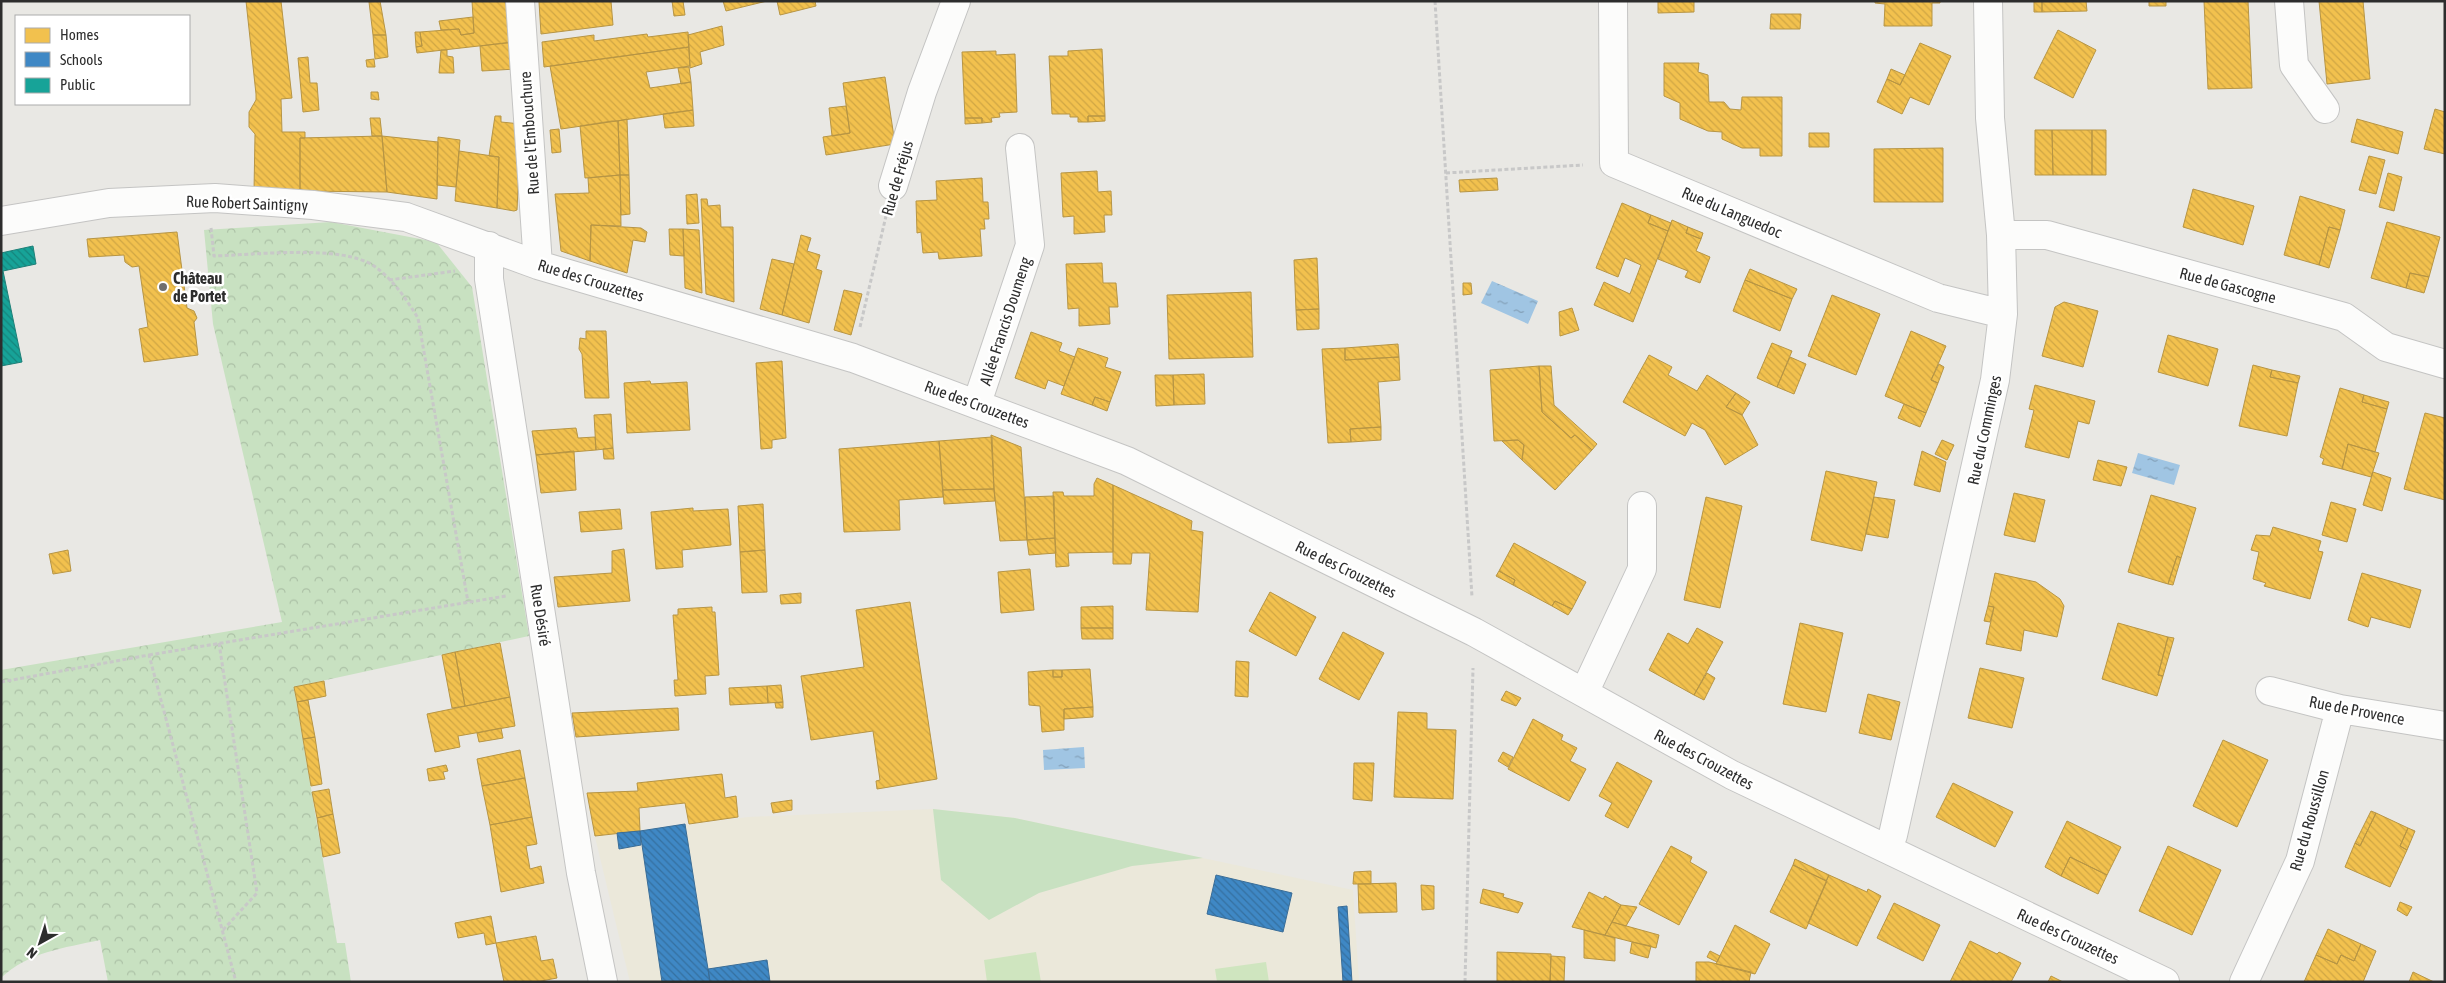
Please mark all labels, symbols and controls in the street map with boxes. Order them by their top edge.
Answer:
legend [15,15,190,105]
text: Homes [60,26,99,43]
text: Schools [60,51,103,68]
street label: Rue de l'Embouchure [516,71,542,195]
text: Public [60,76,95,93]
street label: Rue de Fréjus [878,138,917,218]
street label: Rue du Languedoc [1679,183,1785,242]
street label: Rue Robert Saintigny [186,192,309,215]
street label: Rue des Crouzettes [536,255,647,305]
street label: Allée Francis Doumeng [976,255,1035,388]
street label: Rue de Gascogne [2178,263,2278,307]
place label: Château de Portet [173,269,227,305]
marker: Château de Portet [157,281,169,293]
street label: Rue du Comminges [1964,373,2005,487]
street label: Rue des Crouzettes [922,377,1032,431]
street label: Rue des Crouzettes [1293,537,1400,601]
street label: Rue Désiré [527,583,555,647]
street label: Rue de Provence [2308,692,2406,728]
street label: Rue des Crouzettes [1651,725,1757,793]
street label: Rue du Roussillon [2286,767,2332,873]
street label: Rue des Crouzettes [2014,905,2122,968]
north arrow [15,918,65,968]
text: N [24,944,40,962]

